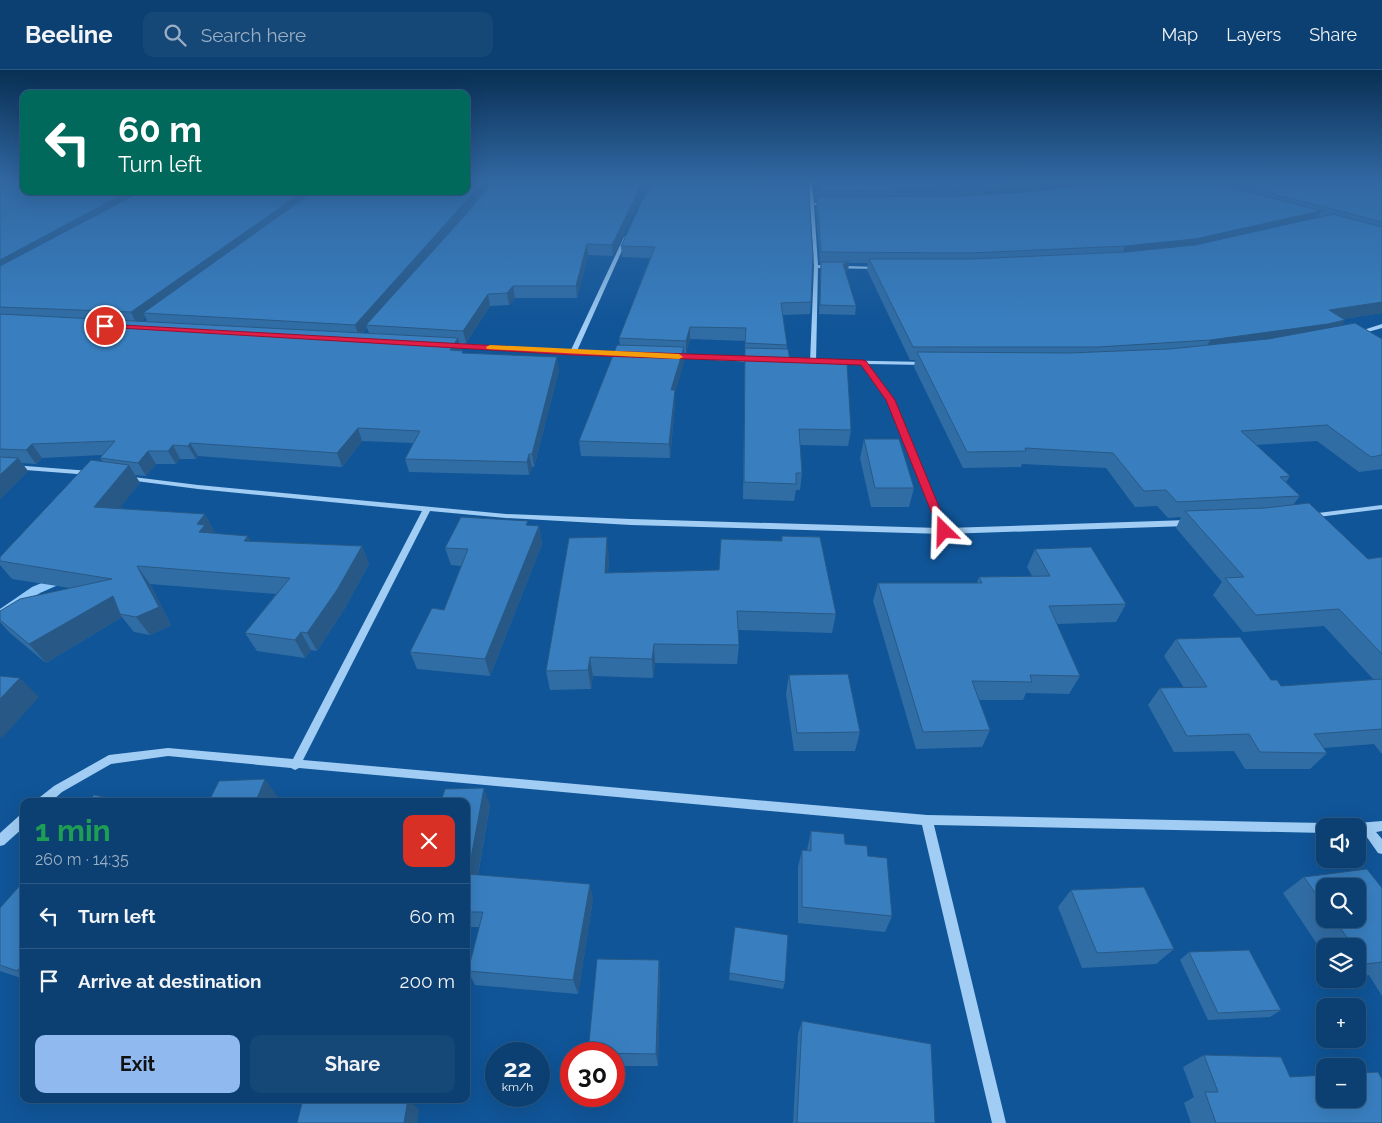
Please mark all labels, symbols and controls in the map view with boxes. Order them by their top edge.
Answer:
search box [143,12,493,57]
text: Beeline [25,20,113,49]
icon: search [161,21,189,49]
text: Search here [201,24,306,46]
text: Map [1162,24,1198,45]
text: Layers [1226,24,1281,45]
text: Share [1309,24,1357,45]
text: 60 m [118,109,202,150]
icon: left [35,110,100,175]
text: Turn left [118,151,202,177]
pin [84,305,126,347]
icon: arrive [91,312,119,340]
position arrow [917,504,969,556]
text: 1 min [35,813,111,848]
button: close [403,815,455,867]
map controls [1316,818,1366,1108]
button: sound [1316,818,1366,868]
text: 260 m · 14:35 [35,850,129,869]
button: search [1316,878,1366,928]
icon: left [35,902,63,930]
text: Turn left [78,905,155,927]
text: 60 m [410,905,455,927]
button: layers [1316,938,1366,988]
icon: arrive [35,967,63,995]
text: Arrive at destination [78,970,262,992]
text: 200 m [400,970,455,992]
button: + [1316,998,1366,1048]
button: Exit [35,1035,240,1093]
button: Share [250,1035,455,1093]
speed limit sign: 30 [560,1042,625,1107]
text: 22 [503,1053,532,1083]
button: − [1316,1058,1366,1108]
text: km/h [502,1080,533,1094]

